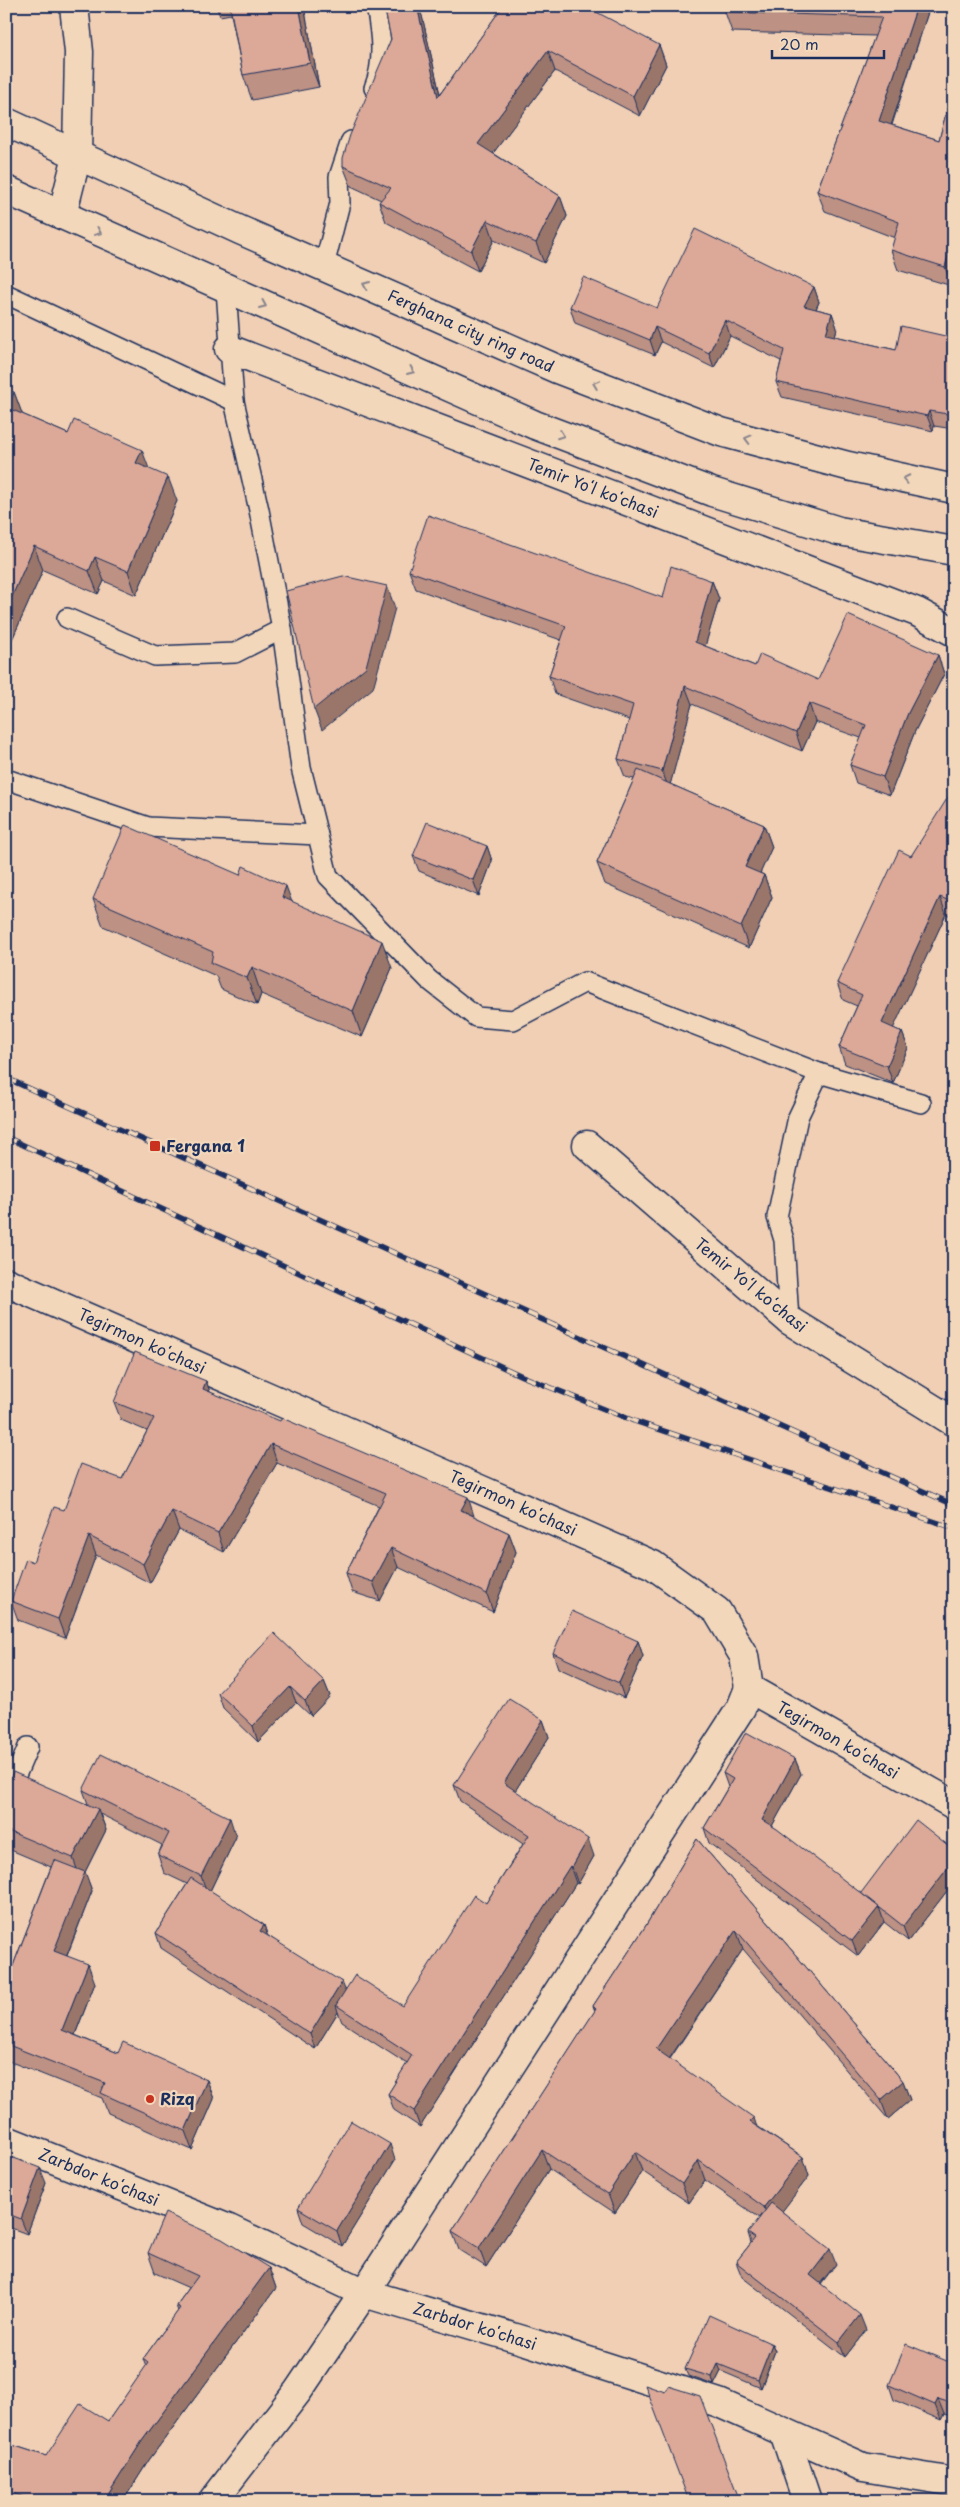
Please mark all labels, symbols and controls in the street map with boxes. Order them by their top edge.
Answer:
scale bar [772,28,885,60]
text: 20 m [780,32,819,55]
one-way arrow [93,225,102,236]
one-way arrow [362,280,371,291]
street label: Ferghana city ring road [384,282,559,378]
one-way arrow [258,299,267,310]
one-way arrow [406,364,415,375]
one-way arrow [592,380,601,390]
one-way arrow [556,429,564,439]
one-way arrow [745,435,753,445]
street label: Temir Yoʻl koʻchasi [524,451,662,523]
one-way arrow [902,474,910,484]
place label: Fergana 1 [166,1133,245,1157]
marker: Fergana 1 [148,1139,162,1153]
street label: Temir Yoʻl koʻchasi [690,1231,813,1337]
street label: Tegirmon koʻchasi [75,1301,210,1379]
street label: Tegirmon koʻchasi [446,1463,581,1541]
street label: Tegirmon koʻchasi [773,1694,904,1784]
place label: Rizq [160,2086,195,2110]
marker: Rizq [144,2093,156,2105]
street label: Zarbdor koʻchasi [35,2141,163,2211]
street label: Zarbdor koʻchasi [411,2295,540,2355]

